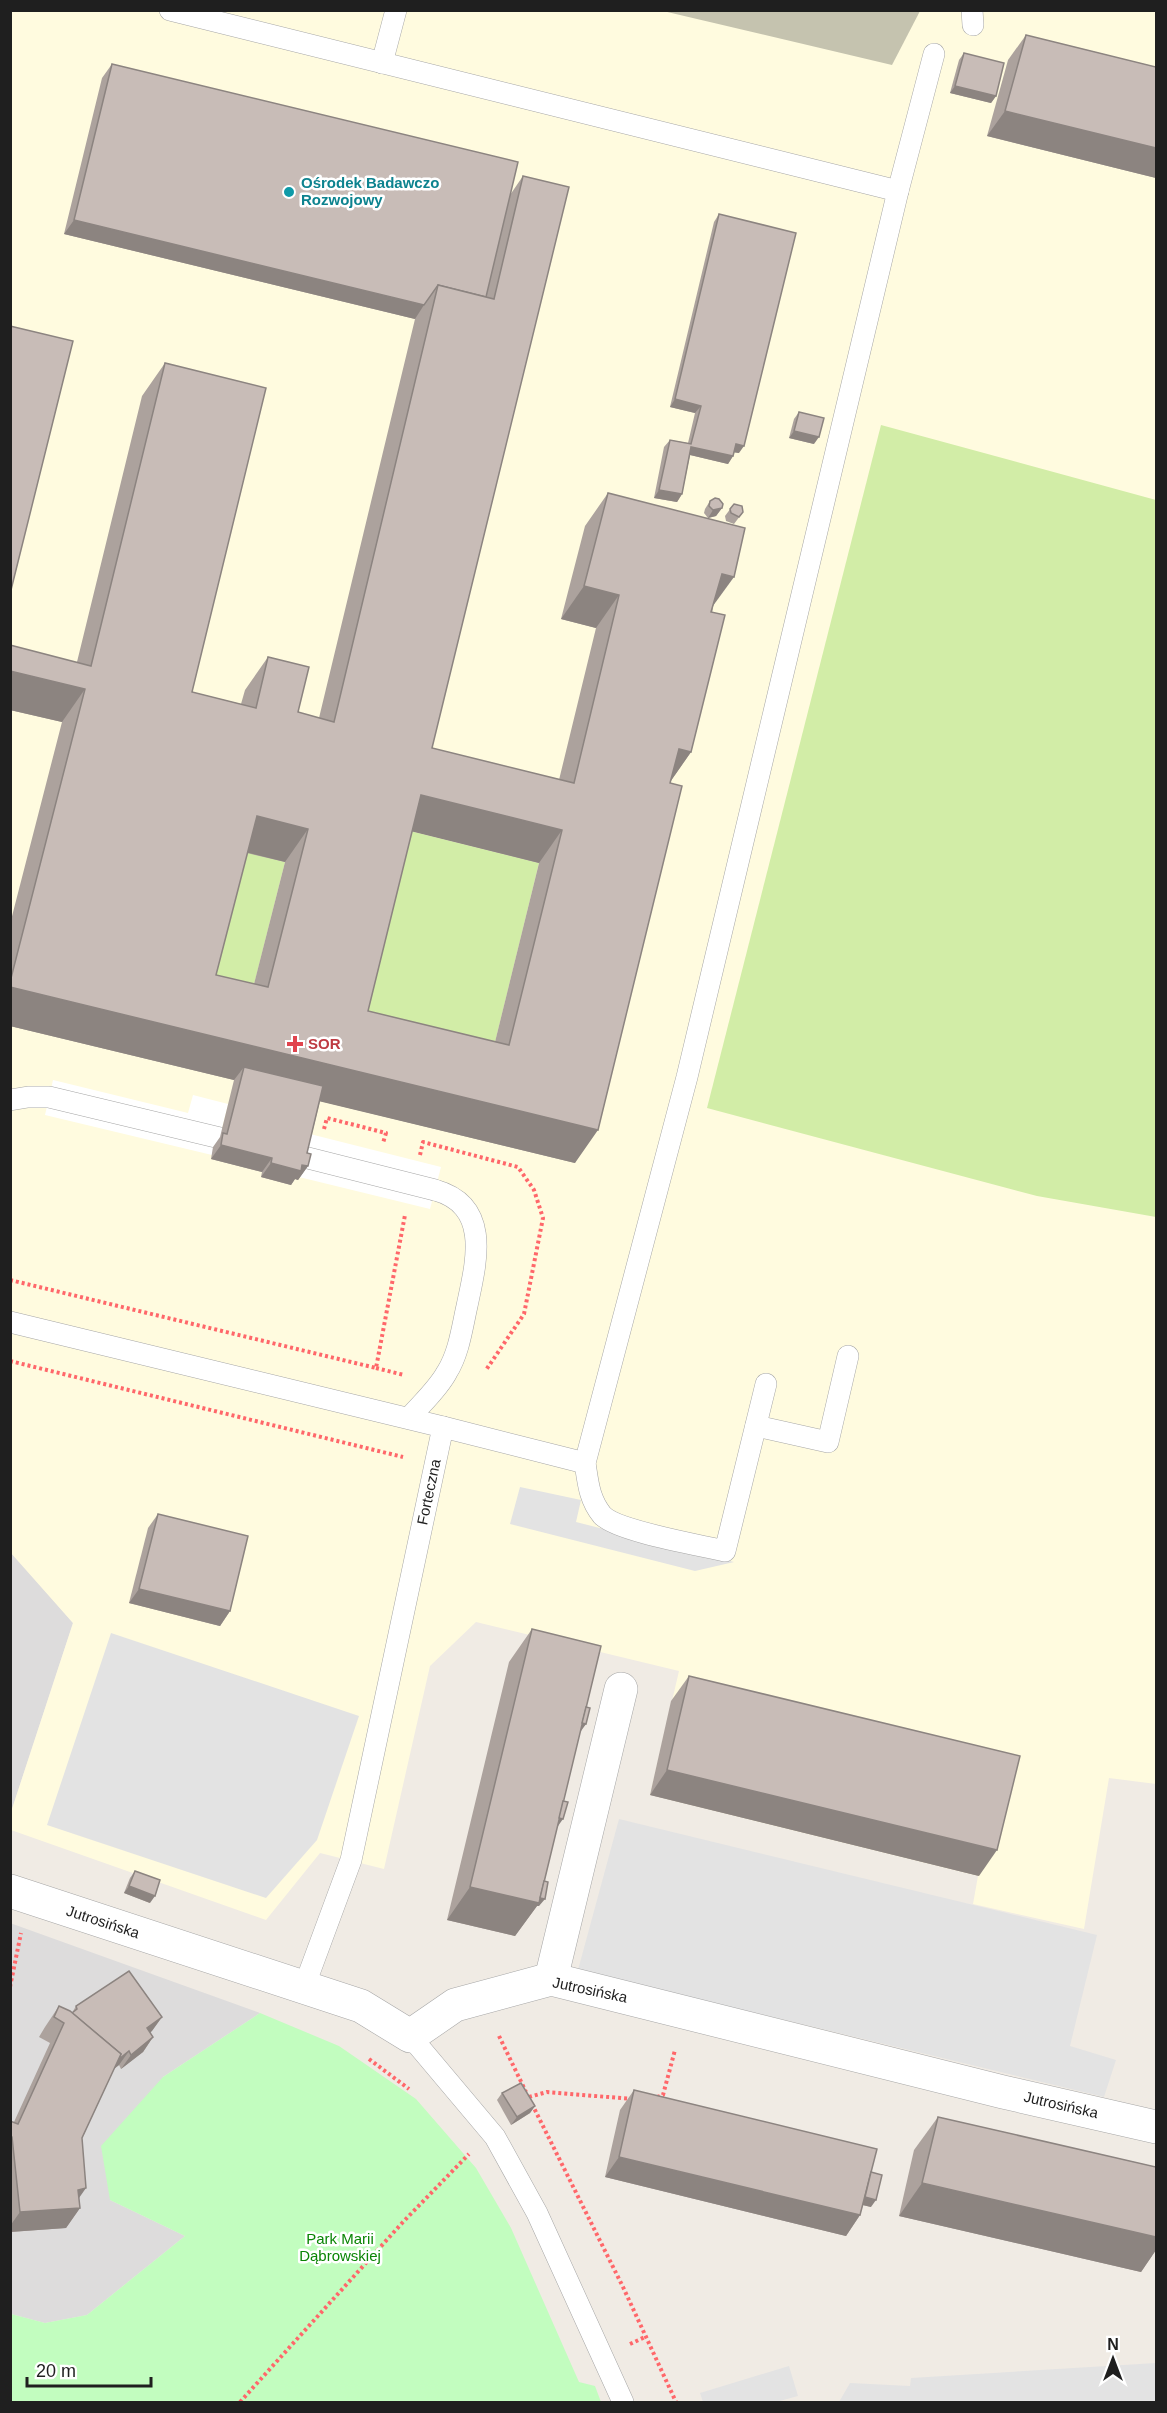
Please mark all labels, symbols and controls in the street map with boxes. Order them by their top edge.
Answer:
place label: Ośrodek Badawczo Rozwojowy [301,174,439,208]
marker: Ośrodek Badawczo Rozwojowy [282,185,296,199]
marker: SOR [286,1035,304,1053]
place label: SOR [308,1035,341,1052]
street label: Forteczna [413,1457,444,1526]
street label: Jutrosińska [64,1902,142,1942]
street label: Jutrosińska [551,1973,630,2006]
street label: Jutrosińska [1022,2088,1101,2121]
park label: Park Marii Dąbrowskiej [299,2230,381,2264]
north arrow [1083,2329,1143,2389]
text: N [1107,2336,1119,2353]
scale bar [27,2350,152,2388]
text: 20 m [36,2361,76,2381]

